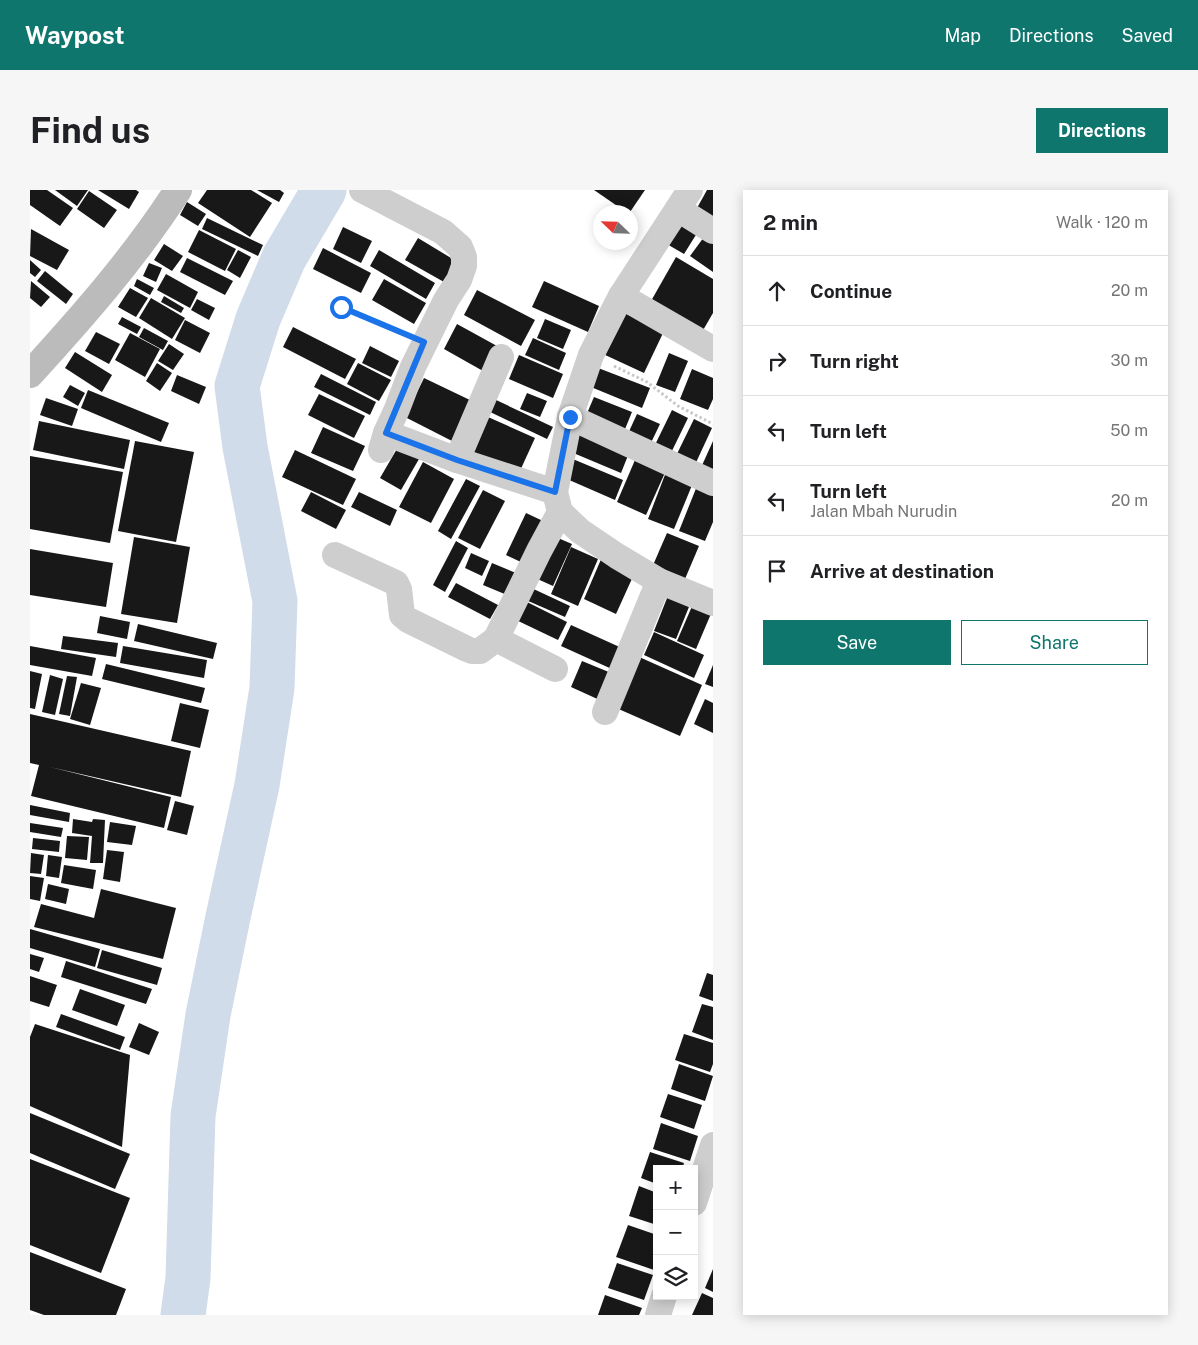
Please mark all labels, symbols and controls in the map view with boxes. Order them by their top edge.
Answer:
text: Waypost [25,21,125,49]
text: Map [944,25,981,46]
text: Directions [1009,25,1094,46]
text: Saved [1122,25,1173,46]
button: Directions [1036,108,1168,153]
text: Find us [30,110,150,151]
north arrow [593,205,638,250]
text: 2 min [763,210,818,235]
text: Walk · 120 m [1056,213,1148,232]
icon: ahead [763,277,791,305]
text: Continue [810,280,892,302]
text: 20 m [1111,281,1148,300]
route start [330,296,353,319]
icon: right [763,347,791,375]
text: Turn right [810,350,899,372]
text: 30 m [1111,351,1148,370]
route end [559,406,582,429]
icon: left [763,417,791,445]
text: Turn left [810,420,887,442]
text: 50 m [1110,421,1148,440]
text: Turn left [810,480,887,502]
icon: left [763,487,791,515]
text: 20 m [1111,491,1148,510]
text: Jalan Mbah Nurudin [810,502,957,521]
icon: arrive [763,557,791,585]
text: Arrive at destination [810,560,994,582]
button: Save [763,620,951,665]
button: Share [961,620,1148,665]
map controls [653,1165,698,1300]
button: + [653,1165,698,1210]
button: − [653,1210,698,1255]
button: layers [653,1255,698,1300]

